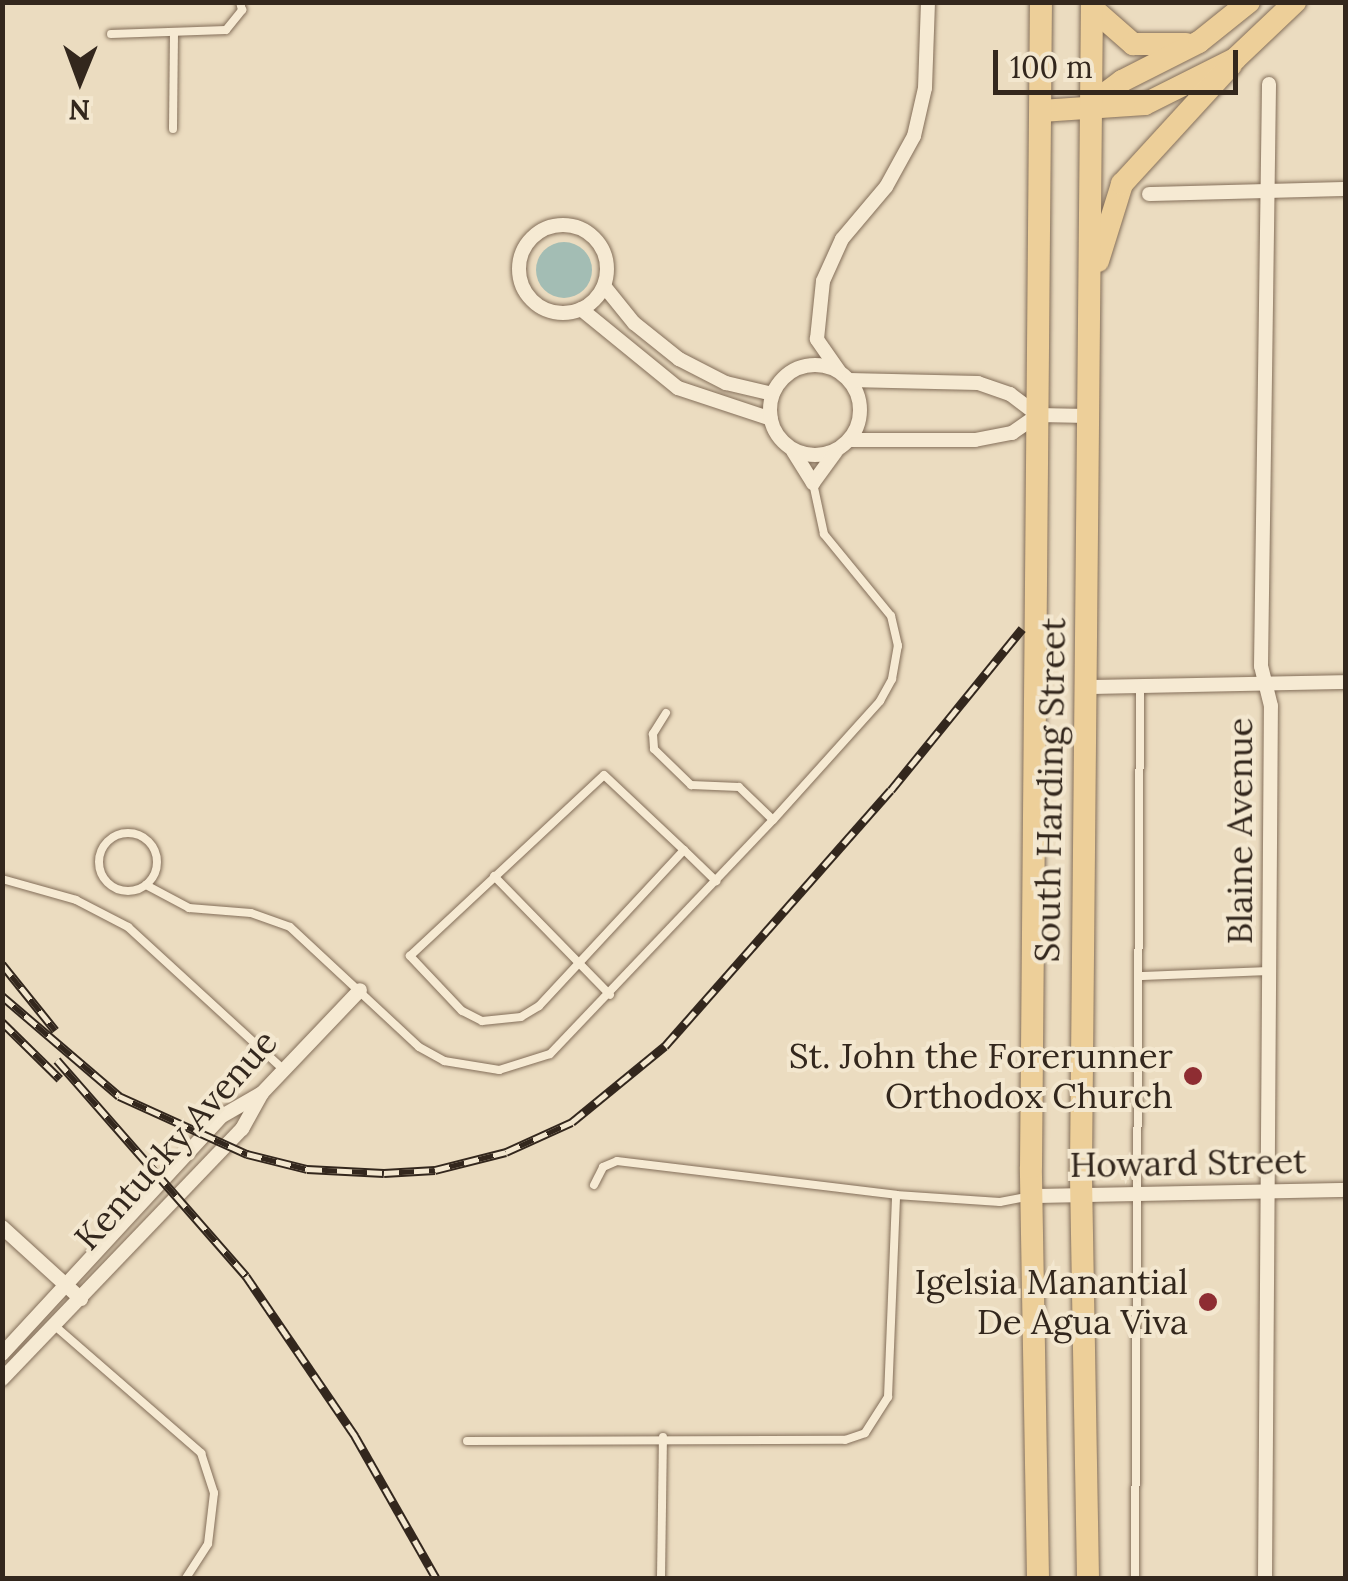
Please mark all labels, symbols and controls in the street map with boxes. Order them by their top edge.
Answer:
north arrow [30,30,130,130]
scale bar [998,30,1243,92]
text: 100 m [1010,48,1093,86]
text: N [68,92,91,128]
street label: South Harding Street [1026,617,1074,963]
street label: Blaine Avenue [1219,717,1261,945]
street label: Kentucky Avenue [66,1021,286,1259]
place label: St. John the Forerunner Orthodox Church [789,1035,1173,1117]
marker: St. John the Forerunner Orthodox Church [1182,1065,1204,1087]
street label: Howard Street [1069,1140,1307,1186]
place label: Igelsia Manantial De Agua Viva [914,1261,1188,1343]
marker: Igelsia Manantial De Agua Viva [1197,1291,1219,1313]

